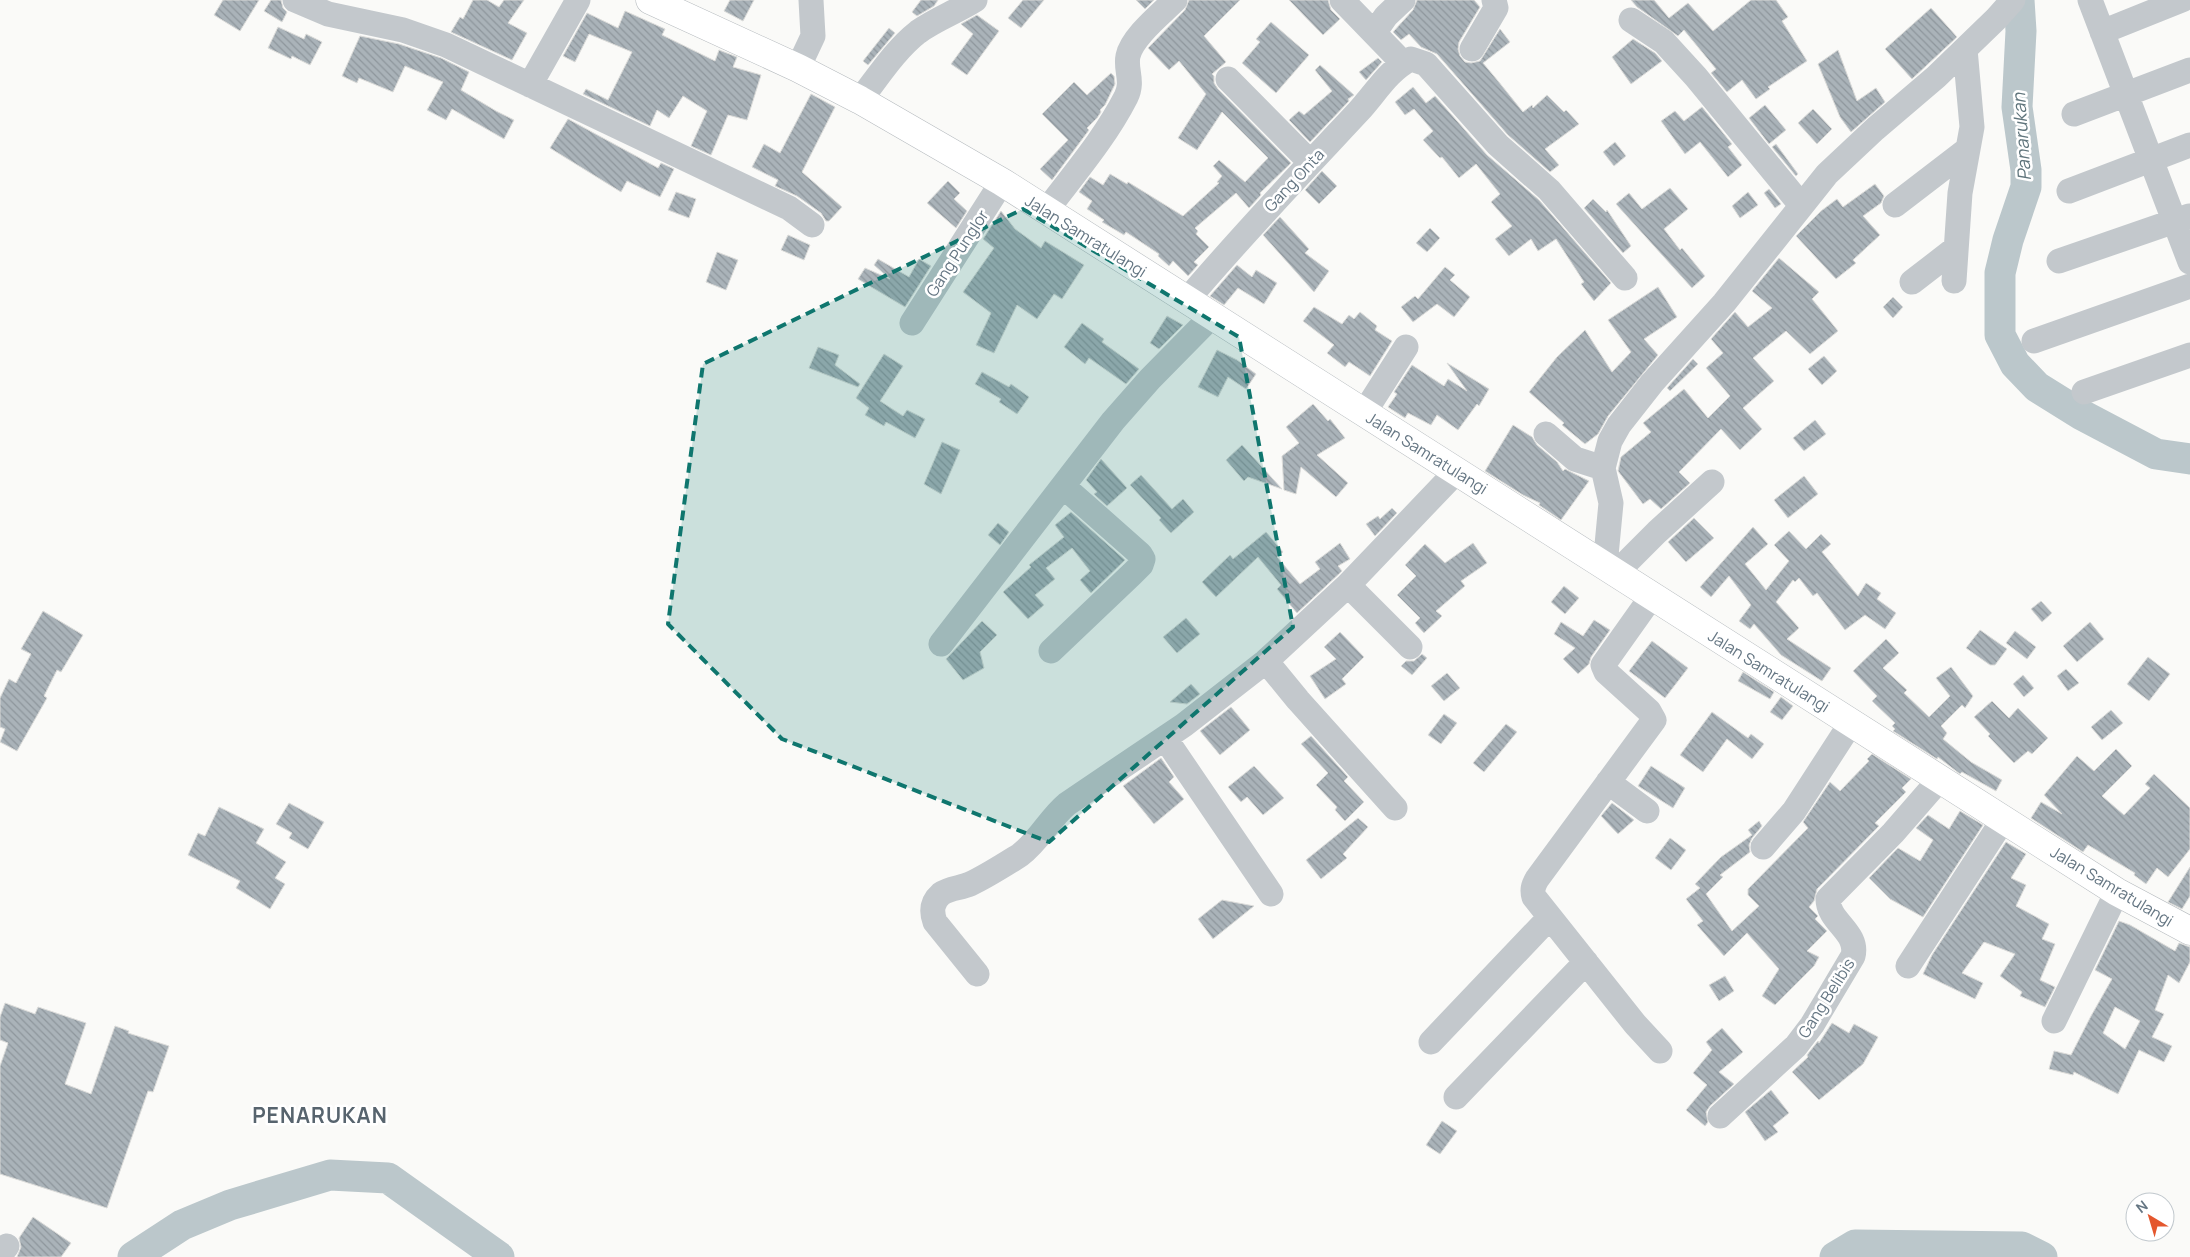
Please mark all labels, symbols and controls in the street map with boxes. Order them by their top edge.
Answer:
water label: Panarukan [2006,91,2036,182]
street label: Gang Onta [1259,144,1329,216]
street label: Jalan Samratulangi [1021,190,1151,282]
street label: Gang Punglor [921,205,993,301]
street label: Jalan Samratulangi [1362,407,1492,499]
street label: Jalan Samratulangi [1704,625,1834,717]
street label: Jalan Samratulangi [2047,841,2177,931]
street label: Gang Belibis [1793,954,1859,1042]
district label: PENARUKAN [252,1101,388,1129]
north arrow [2125,1192,2175,1242]
text: N [2132,1196,2152,1217]

